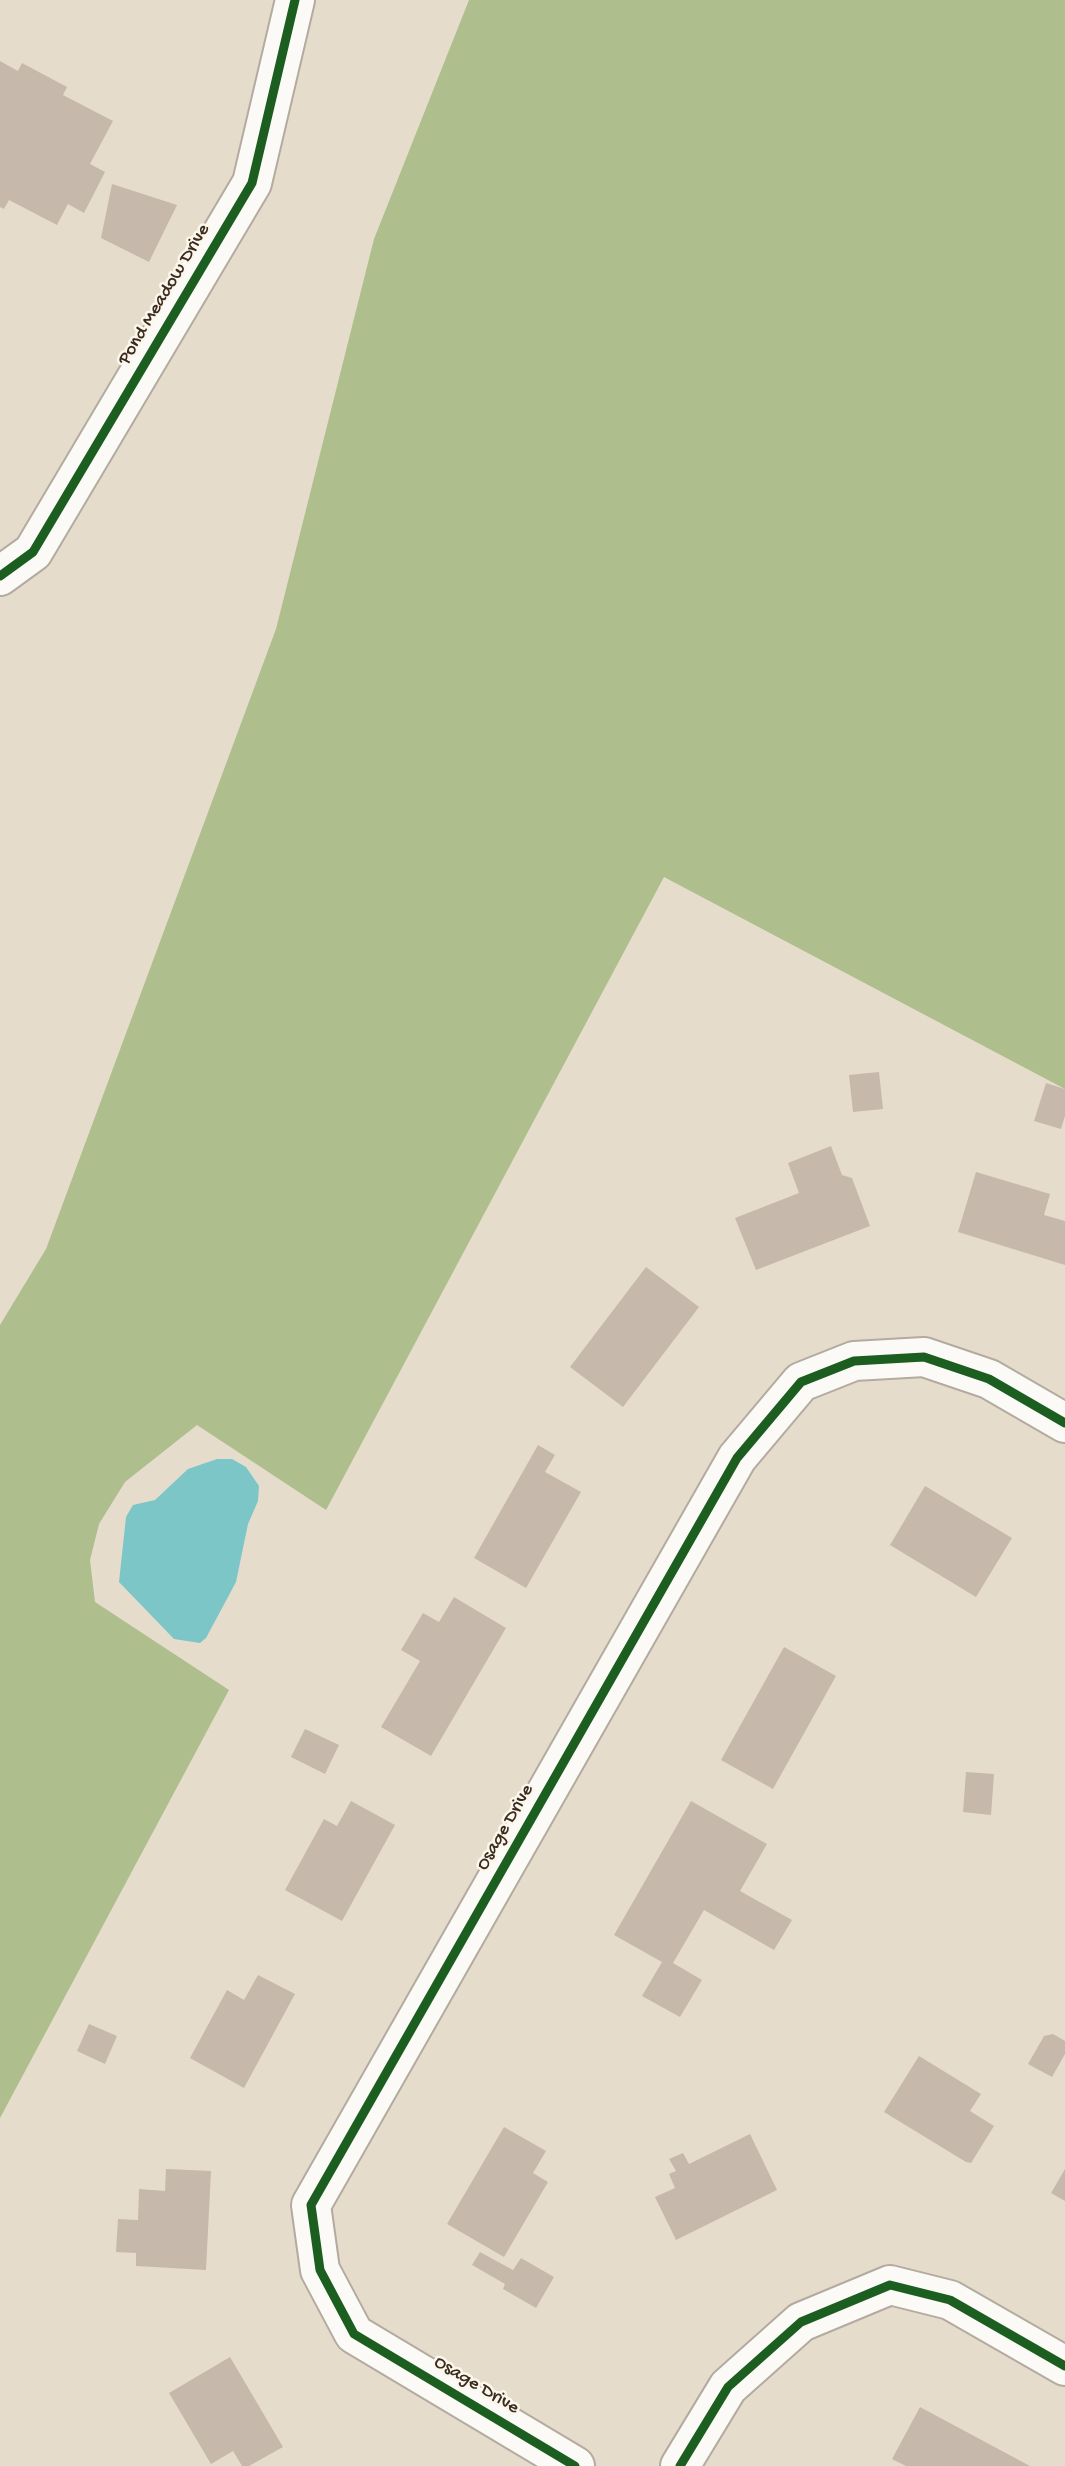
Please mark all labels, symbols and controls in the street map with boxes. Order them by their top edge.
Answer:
street label: Pond Meadow Drive [114,220,216,370]
street label: Osage Drive [472,1781,540,1875]
street label: Osage Drive [429,2352,523,2420]

